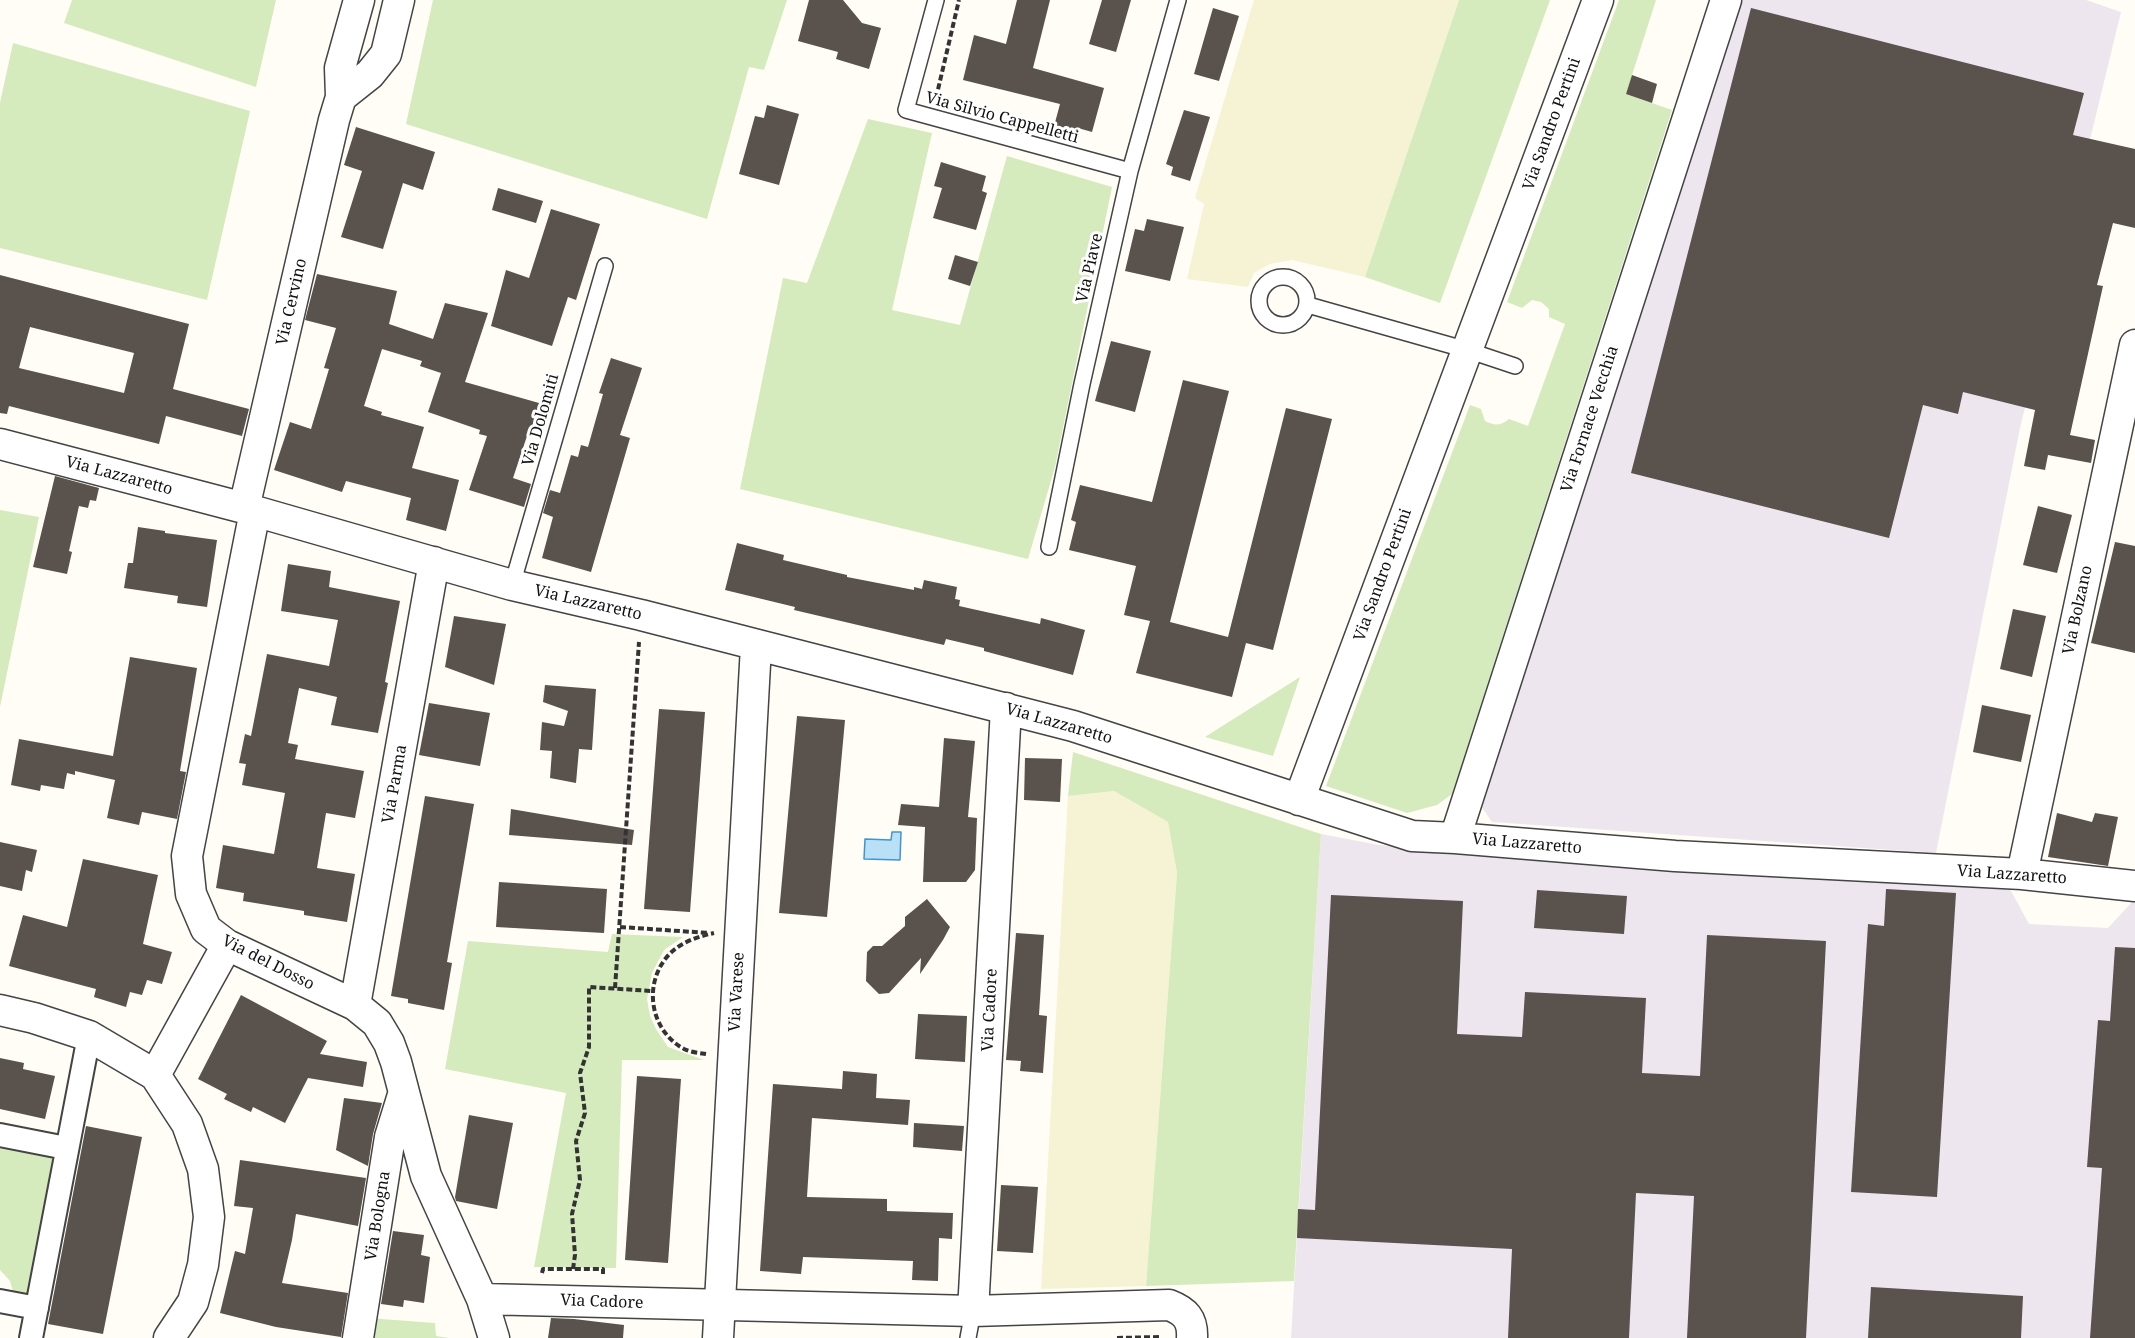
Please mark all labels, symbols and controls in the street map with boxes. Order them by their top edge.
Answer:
street label: Via Sandro Pertini [1519,55,1585,193]
street label: Via Silvio Cappelletti [923,88,1081,148]
street label: Via Piave [1073,231,1107,305]
street label: Via Cervino [273,257,311,347]
street label: Via Fornace Vecchia [1557,343,1623,495]
street label: Via Dolomiti [519,372,563,468]
street label: Via Lazzaretto [63,452,175,500]
street label: Via Sandro Pertini [1350,506,1416,644]
street label: Via Bolzano [2059,564,2097,656]
street label: Via Lazzaretto [532,581,644,625]
street label: Via Lazzaretto [1003,700,1115,748]
street label: Via Parma [379,743,411,825]
street label: Via Lazzaretto [1471,830,1583,858]
street label: Via Lazzaretto [1956,862,2068,888]
street label: Via del Dosso [219,931,317,995]
street label: Via Varese [725,952,749,1032]
street label: Via Cadore [978,968,1002,1052]
street label: Via Bologna [361,1170,395,1262]
street label: Via Cadore [560,1291,644,1313]

